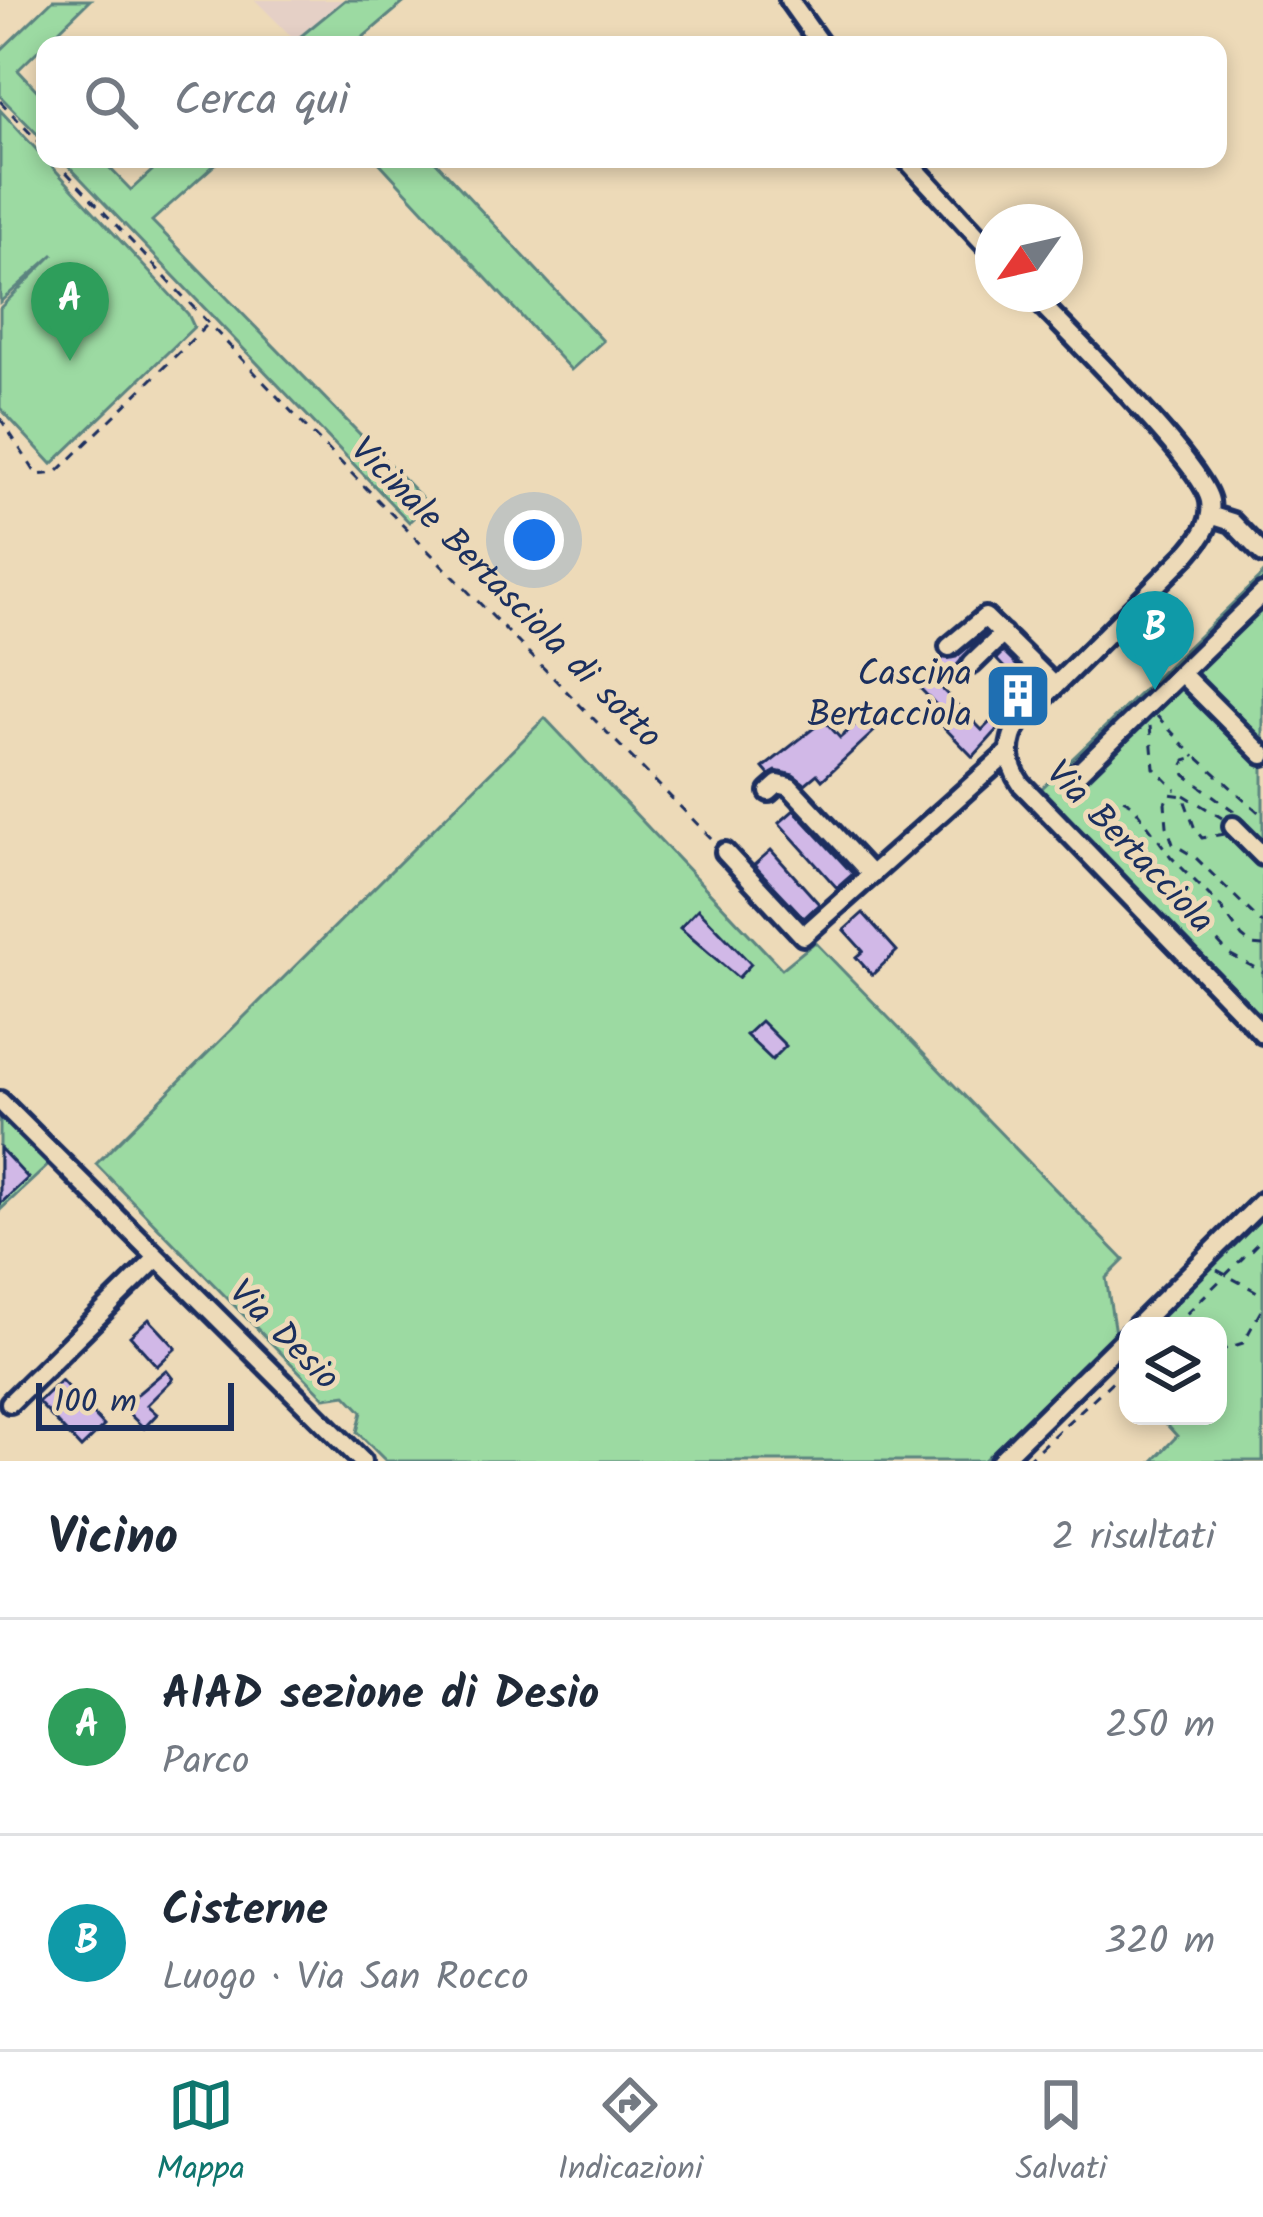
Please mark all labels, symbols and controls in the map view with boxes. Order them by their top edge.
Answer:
search box [36,36,1227,168]
text: Cerca qui [174,66,349,138]
icon: search [78,69,144,135]
north arrow [975,204,1083,312]
pin: A [31,262,109,361]
street label: Vicinale Bertasciola di sotto [335,424,675,764]
your location [504,510,564,570]
pin: B [1116,591,1194,690]
place label: Cascina Bertacciola [808,647,972,745]
building icon: Cascina Bertacciola [983,661,1053,731]
street label: Via Bertacciola [1031,748,1227,948]
street label: Via Desio [214,1267,352,1405]
map controls [1119,1317,1227,1425]
button: layers [1119,1317,1227,1425]
scale bar [36,1377,234,1430]
text: 100 m [54,1377,137,1430]
text: Vicino [48,1499,178,1580]
text: 2 risultati [1052,1508,1215,1570]
text: AIAD sezione di Desio [162,1660,599,1732]
text: A [75,1696,99,1758]
text: 250 m [1105,1696,1215,1758]
text: Parco [162,1732,249,1794]
text: Cisterne [162,1876,328,1948]
text: B [75,1912,99,1974]
text: 320 m [1104,1912,1215,1974]
text: Luogo · Via San Rocco [162,1948,529,2010]
tab: Mappa [156,2072,245,2197]
tab: Indicazioni [558,2072,703,2197]
tab: Salvati [1016,2072,1107,2197]

